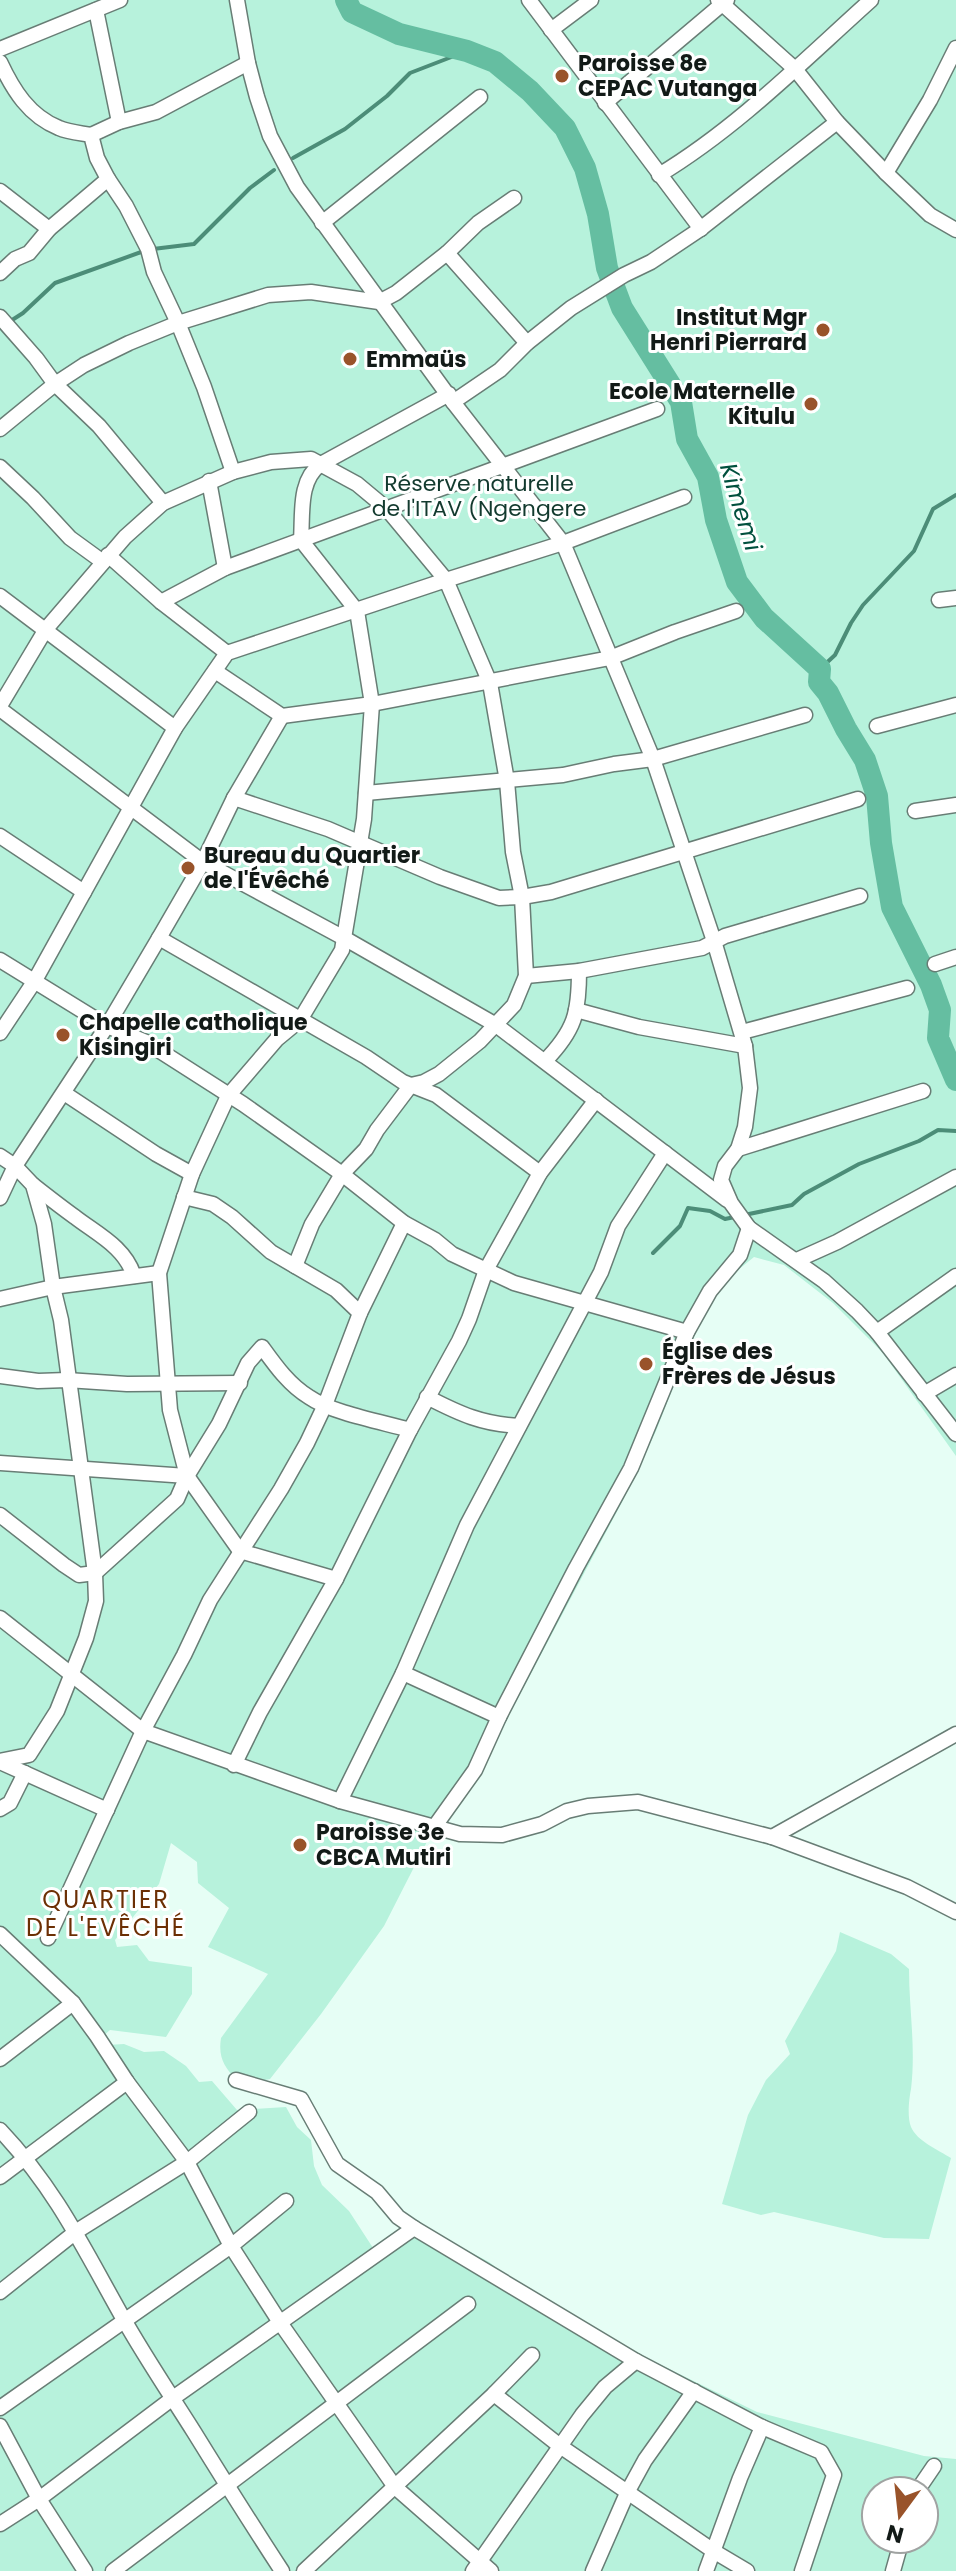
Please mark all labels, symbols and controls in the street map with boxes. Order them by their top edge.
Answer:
place label: Paroisse 8e CEPAC Vutanga [578,48,758,104]
marker: Paroisse 8e CEPAC Vutanga [553,67,571,85]
place label: Institut Mgr Henri Pierrard [650,302,807,358]
marker: Institut Mgr Henri Pierrard [814,321,832,339]
place label: Emmaüs [366,344,467,375]
marker: Emmaüs [341,350,359,368]
place label: Ecole Maternelle Kitulu [609,376,795,432]
marker: Ecole Maternelle Kitulu [802,395,820,413]
water label: Kimemi [712,459,770,556]
park label: Réserve naturelle de l'ITAV (Ngengere [372,468,586,524]
place label: Bureau du Quartier de l'Évêché [204,840,420,896]
marker: Bureau du Quartier de l'Évêché [179,859,197,877]
place label: Chapelle catholique Kisingiri [79,1007,308,1063]
marker: Chapelle catholique Kisingiri [54,1026,72,1044]
place label: Église des Frères de Jésus [662,1336,836,1392]
marker: Église des Frères de Jésus [637,1355,655,1373]
place label: Paroisse 3e CBCA Mutiri [316,1817,451,1873]
marker: Paroisse 3e CBCA Mutiri [291,1836,309,1854]
district label: QUARTIER DE L'EVÊCHÉ [26,1883,186,1944]
north arrow [860,2475,940,2555]
text: N [883,2517,907,2551]

